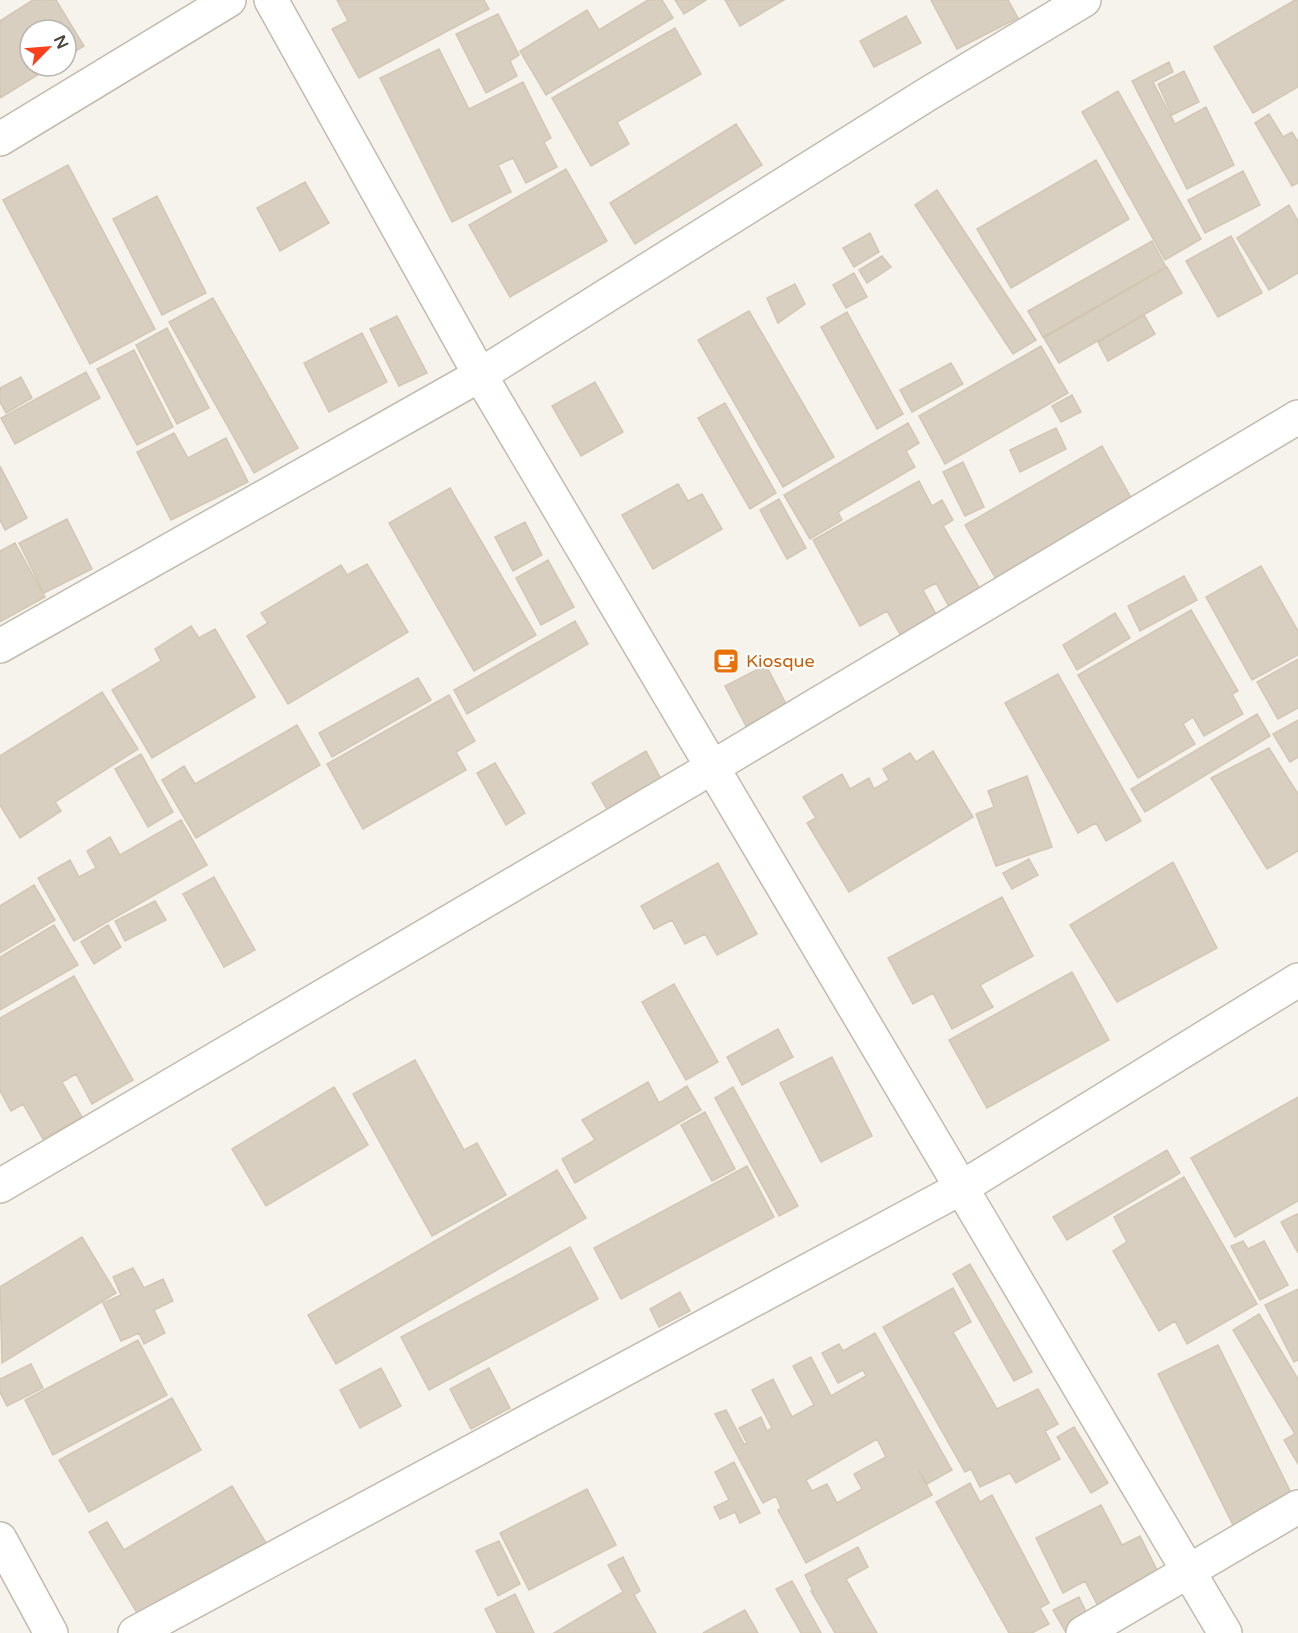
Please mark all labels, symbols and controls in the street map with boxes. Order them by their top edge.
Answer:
north arrow [18,18,78,78]
text: N [49,32,72,52]
cafe icon: Kiosque [711,646,741,676]
place label: Kiosque [746,650,815,672]

